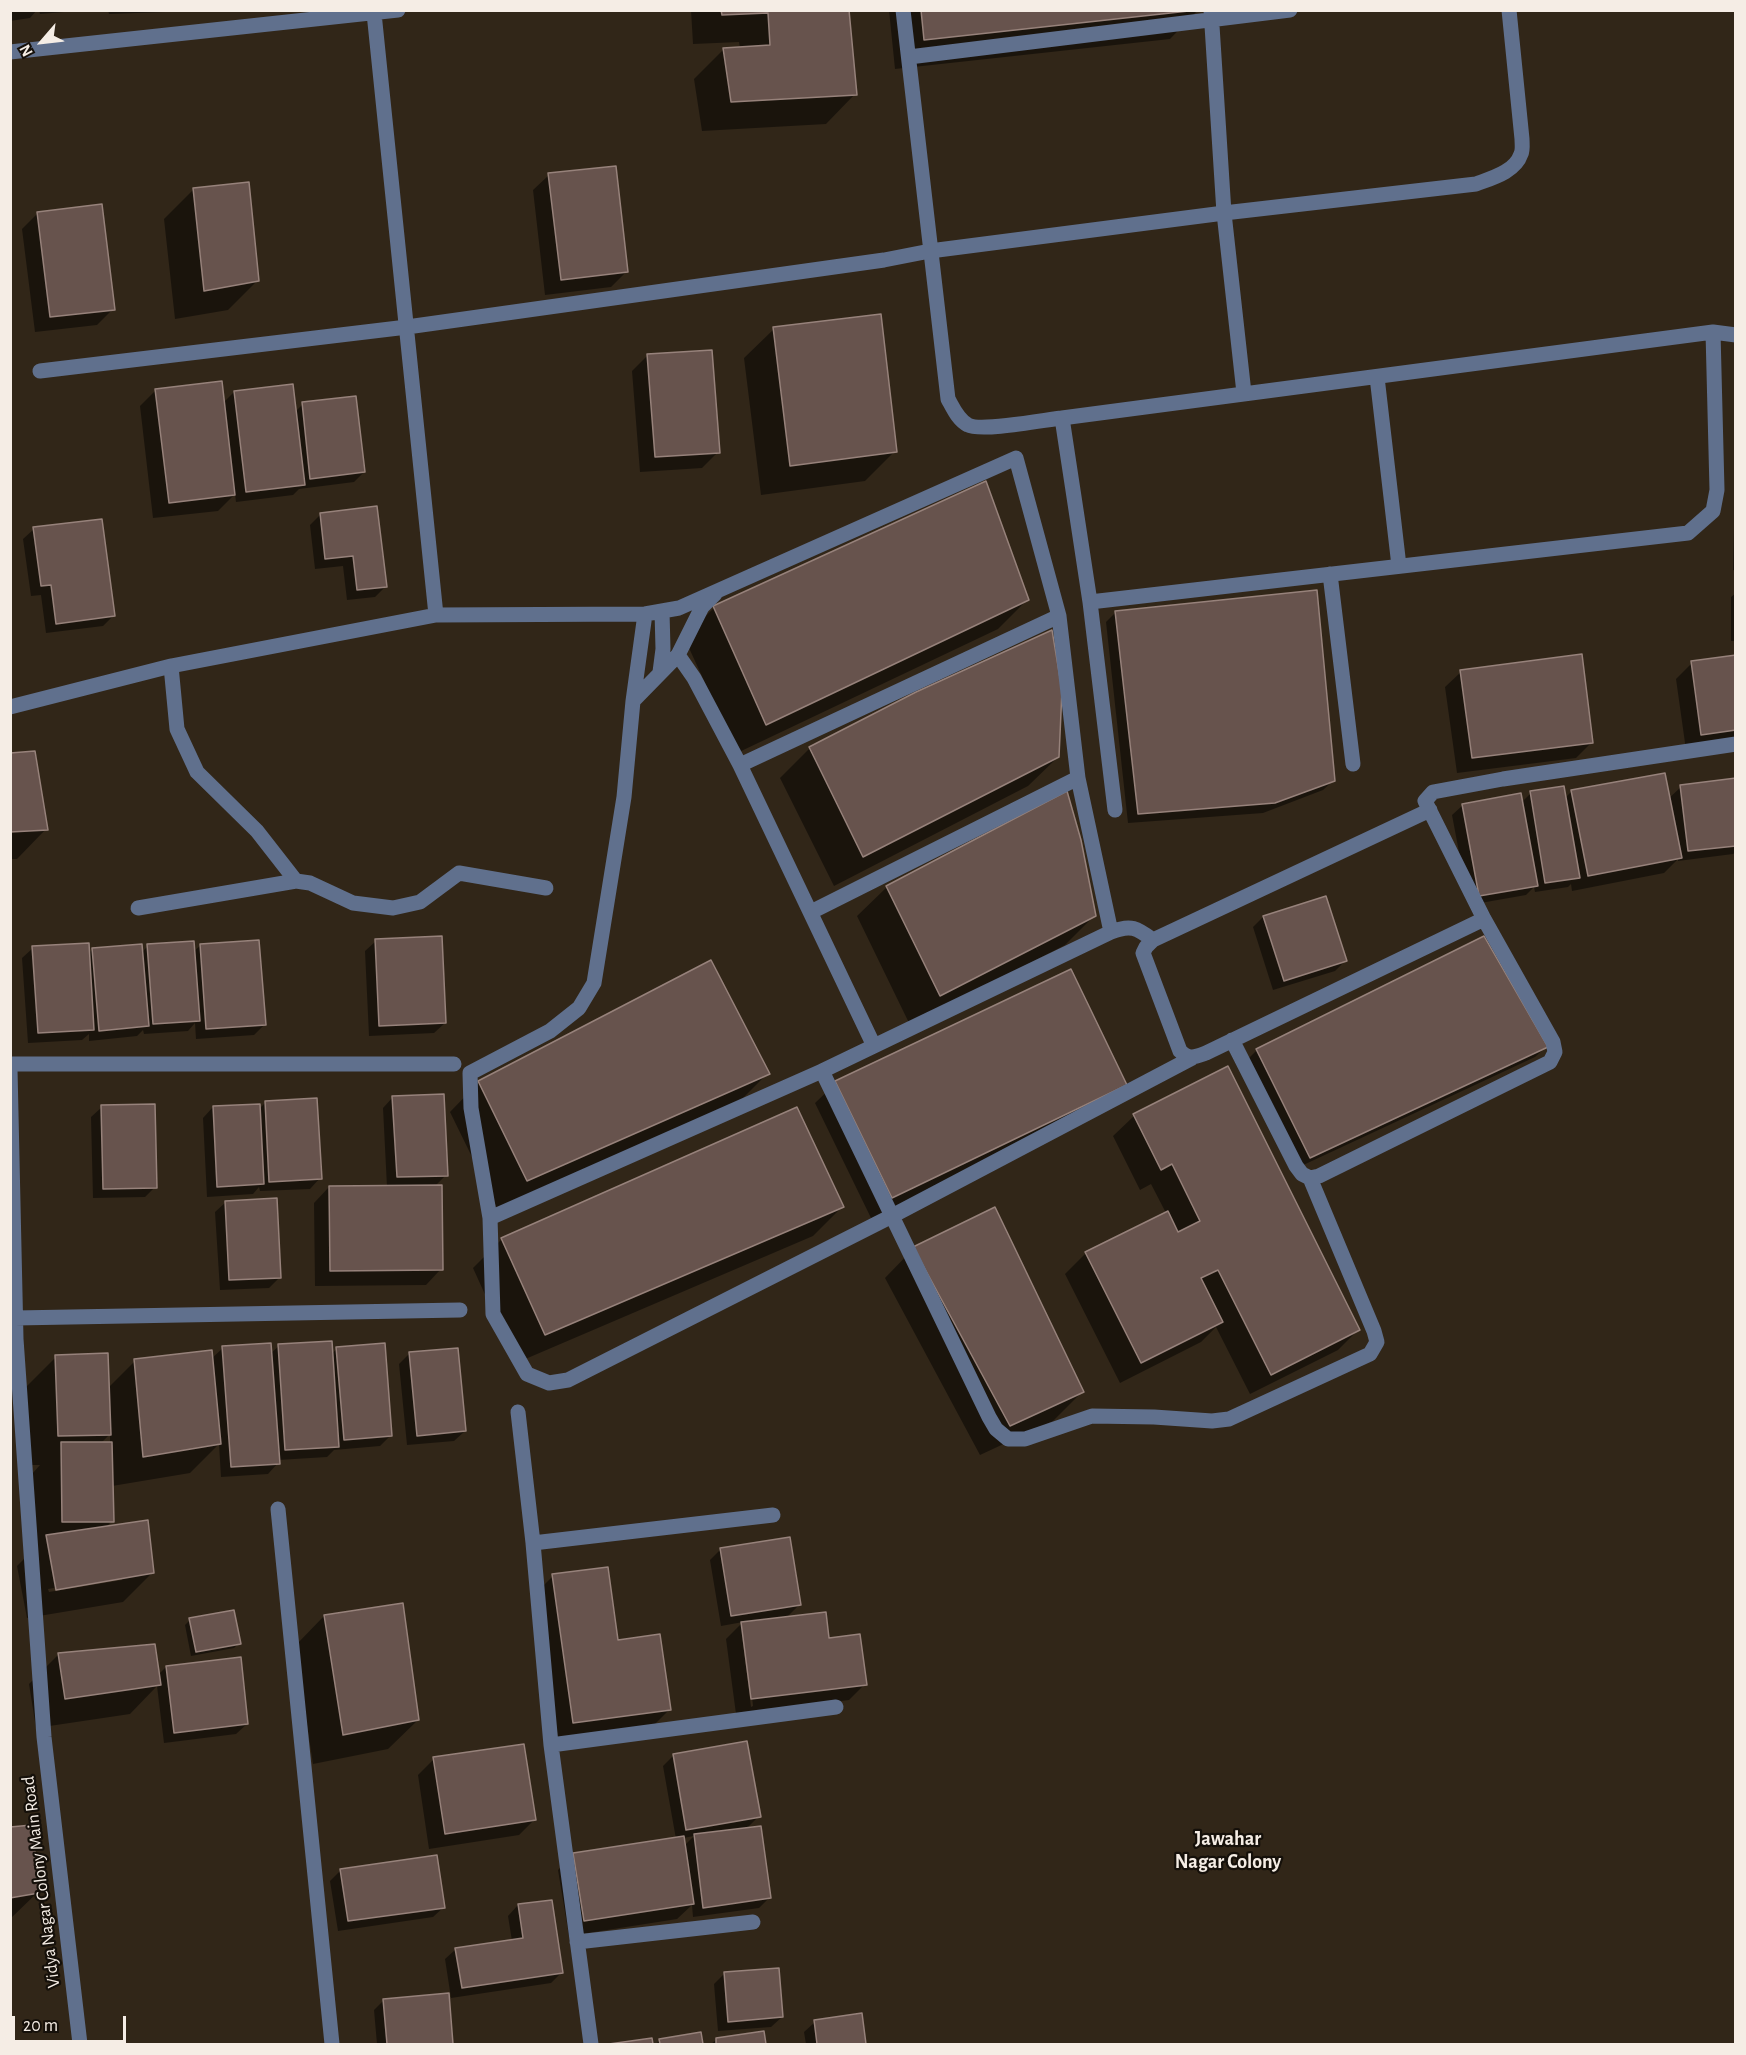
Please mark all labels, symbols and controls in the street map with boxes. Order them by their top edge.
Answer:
north arrow [12,12,72,72]
text: N [16,42,36,59]
street label: Vidya Nagar Colony Main Road [17,1775,65,1989]
district label: Jawahar Nagar Colony [1175,1827,1281,1874]
scale bar [15,2004,129,2042]
text: 20 m [23,2017,58,2035]

